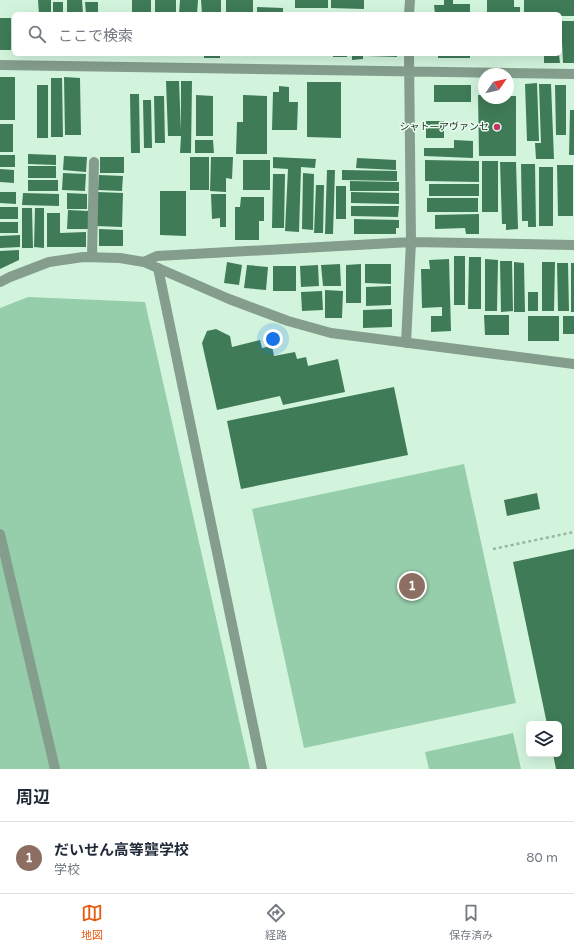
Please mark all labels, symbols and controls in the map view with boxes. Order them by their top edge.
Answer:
search box [12,12,562,56]
icon: search [26,23,48,45]
text: ここで検索 [58,27,133,45]
north arrow [478,68,514,104]
place label: シャトーアヴァンセ [399,121,489,133]
marker: シャトーアヴァンセ [492,122,502,132]
your location [263,329,283,349]
pin: 1 [399,571,425,601]
map controls [526,721,562,757]
button: layers [526,721,562,757]
text: 周辺 [16,787,50,808]
text: だいせん高等聾学校 [54,841,189,859]
text: 1 [25,850,33,866]
text: 80 m [526,850,558,866]
text: 学校 [54,862,80,878]
tab: 地図 [81,902,103,942]
tab: 経路 [265,902,287,942]
tab: 保存済み [449,902,493,942]

